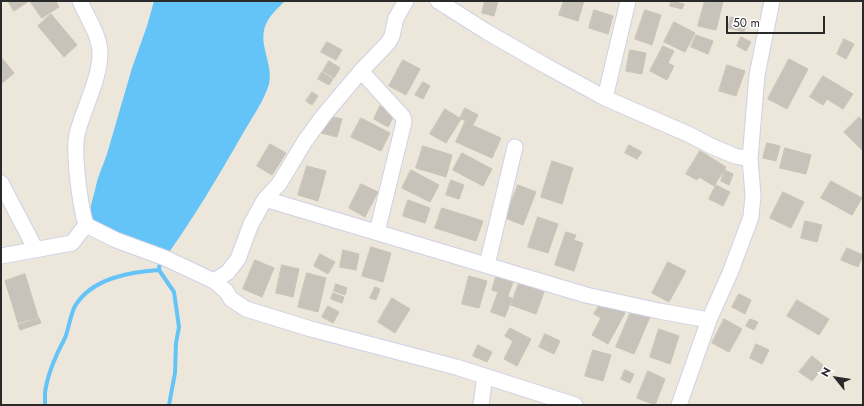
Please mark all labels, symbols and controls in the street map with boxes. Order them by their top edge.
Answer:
scale bar [728,8,827,34]
text: 50 m [733,14,760,32]
north arrow [816,358,856,398]
text: N [816,364,835,380]

